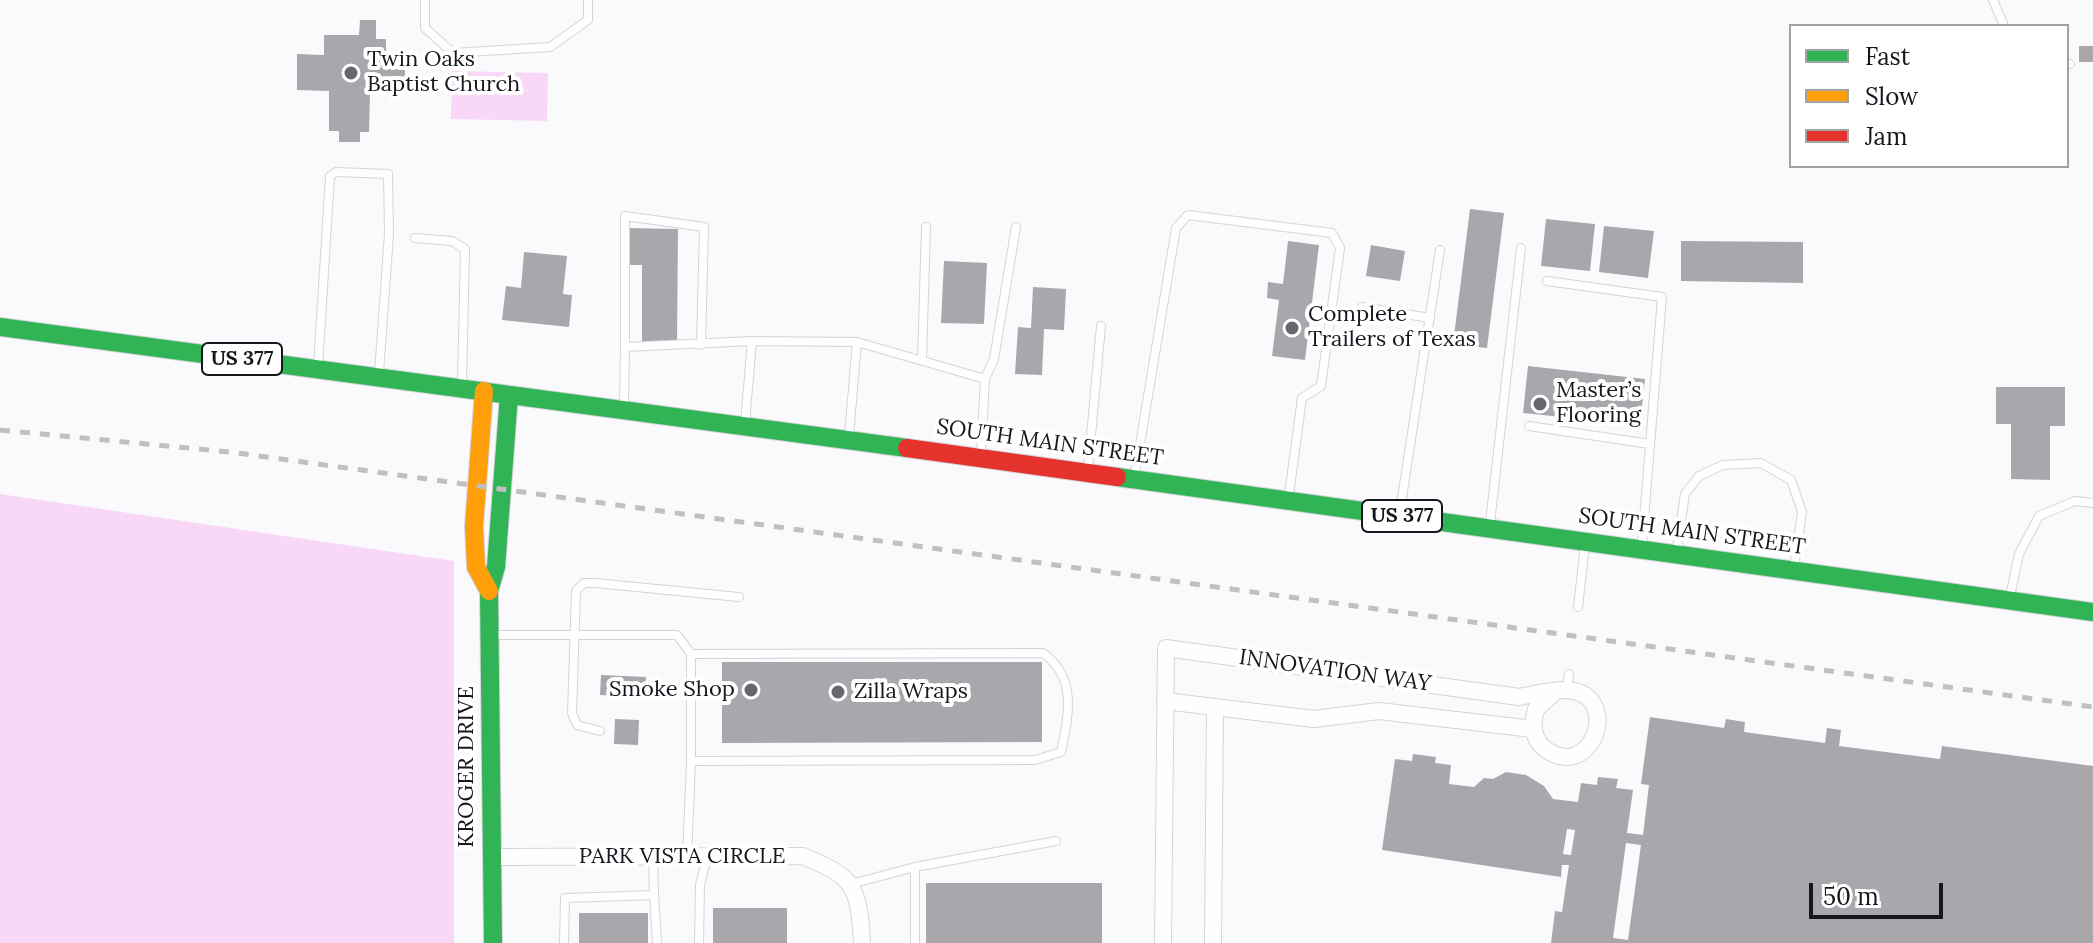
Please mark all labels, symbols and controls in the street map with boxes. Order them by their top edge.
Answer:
legend [1789,24,2069,168]
text: Fast [1865,41,1910,72]
place label: Twin Oaks Baptist Church [367,47,520,98]
marker: Twin Oaks Baptist Church [342,64,360,82]
text: Slow [1865,81,1918,112]
text: Jam [1865,121,1907,152]
place label: Complete Trailers of Texas [1308,302,1476,354]
marker: Complete Trailers of Texas [1283,319,1301,337]
road number: US 377 [202,343,282,375]
place label: Master’s Flooring [1556,378,1641,430]
marker: Master’s Flooring [1531,395,1549,413]
street label: SOUTH MAIN STREET [935,414,1165,472]
road number: US 377 [1362,500,1442,532]
street label: SOUTH MAIN STREET [1577,503,1807,561]
street label: INNOVATION WAY [1237,644,1433,698]
place label: Smoke Shop [609,677,735,703]
place label: Zilla Wraps [854,679,968,705]
marker: Smoke Shop [742,681,760,699]
marker: Zilla Wraps [829,683,847,701]
street label: KROGER DRIVE [454,686,480,848]
street label: PARK VISTA CIRCLE [579,844,785,870]
scale bar [1813,867,1947,917]
text: 50 m [1823,881,1879,912]

